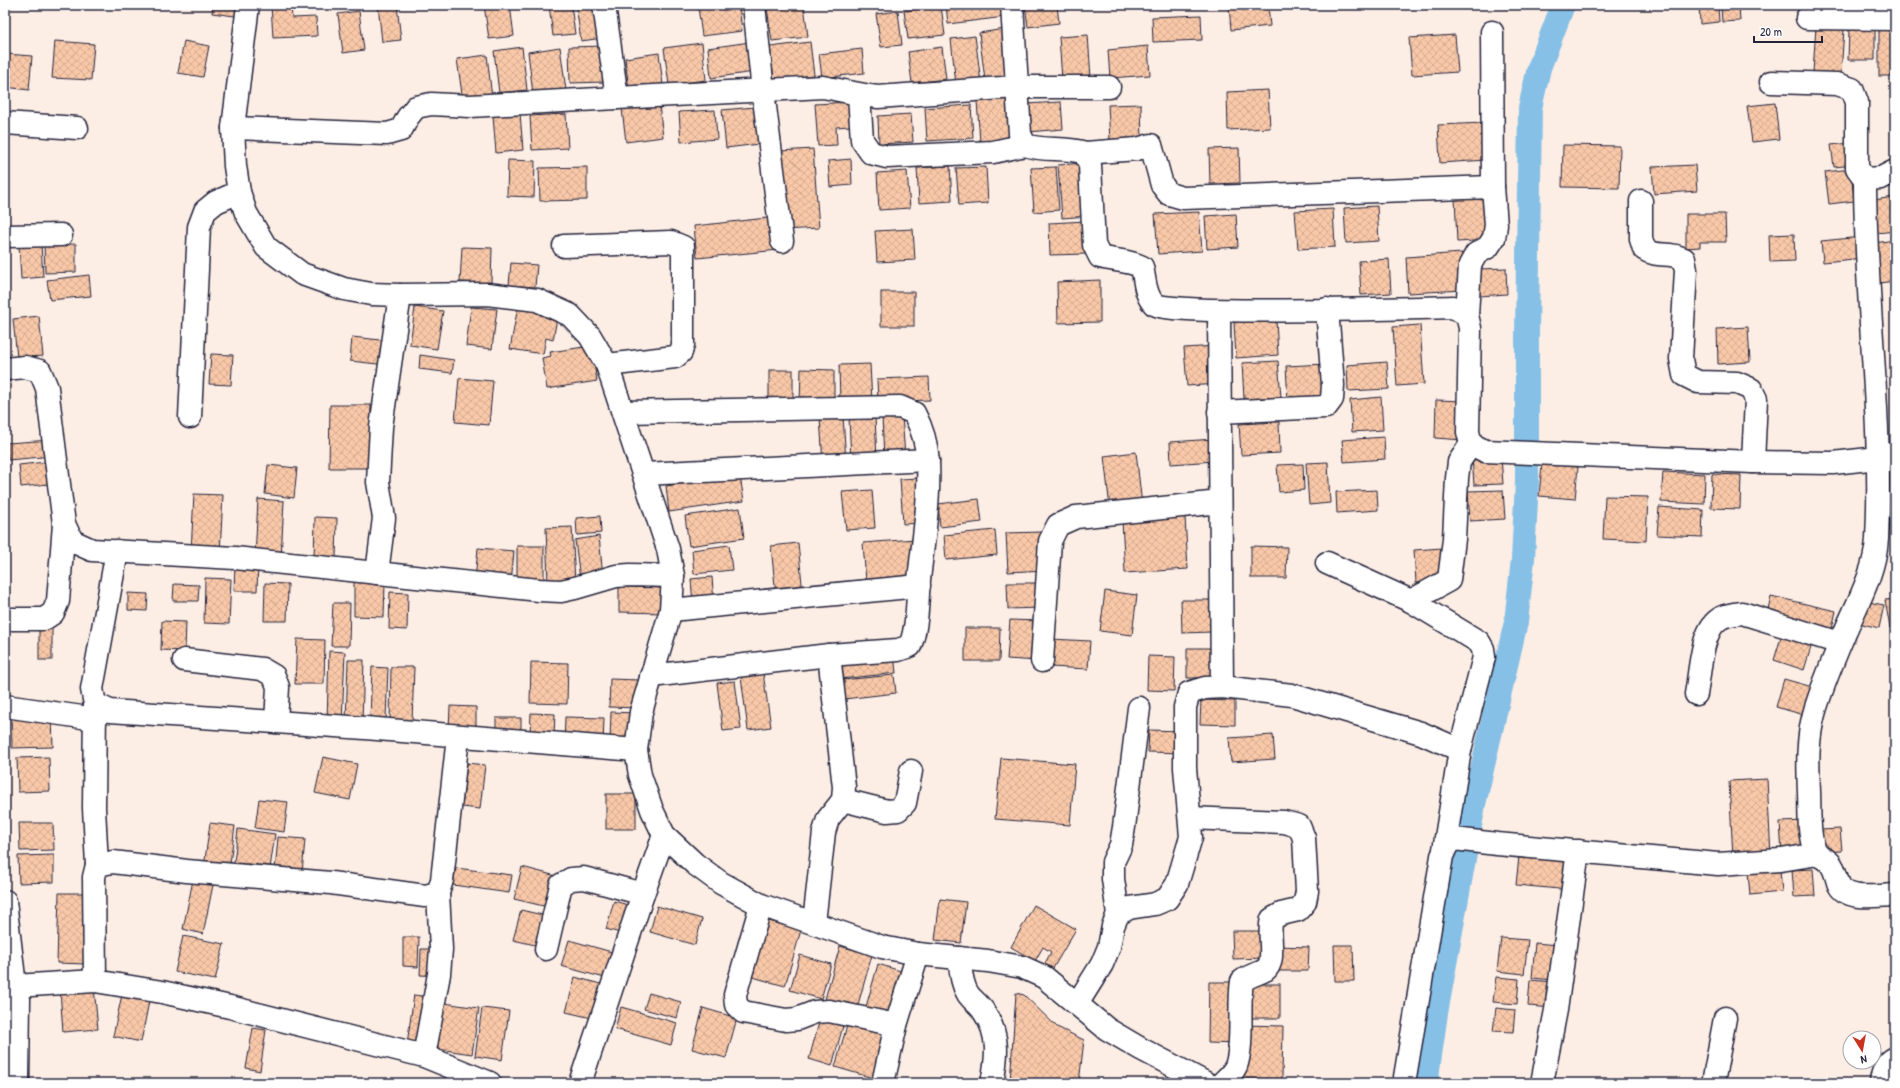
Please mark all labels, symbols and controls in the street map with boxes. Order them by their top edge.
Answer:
scale bar [1754,18,1822,44]
text: 20 m [1760,23,1782,40]
north arrow [1842,1030,1882,1070]
text: N [1860,1052,1868,1067]

